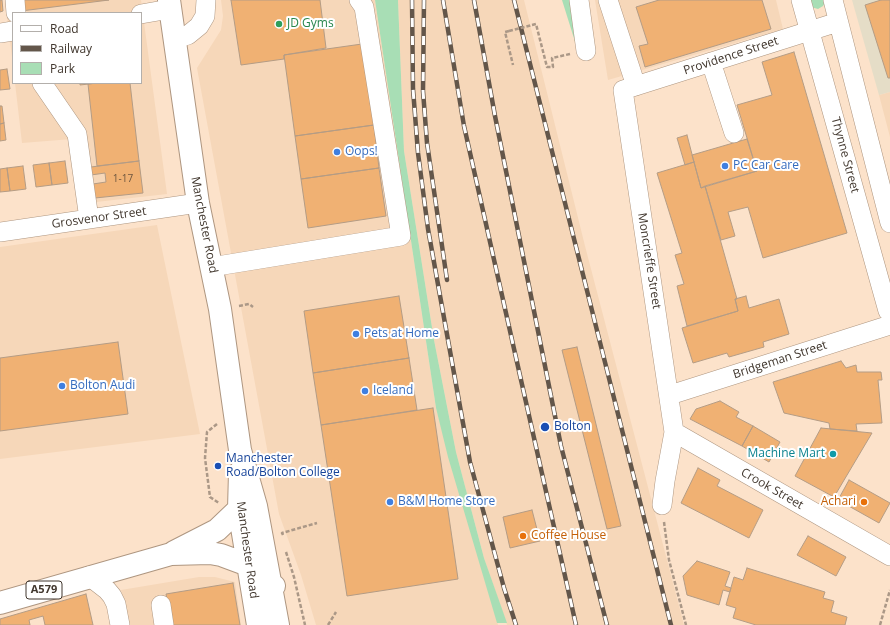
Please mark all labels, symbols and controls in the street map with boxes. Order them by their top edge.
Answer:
legend [12,12,142,84]
place label: JD Gyms [287,17,334,31]
marker: JD Gyms [274,19,284,29]
text: Road [50,20,79,37]
street label: Providence Street [682,34,780,78]
text: Railway [50,40,92,57]
text: Park [50,60,75,77]
street label: Thynne Street [828,115,862,195]
place label: Oops! [345,145,378,159]
marker: Oops! [332,147,342,157]
place label: PC Car Care [733,159,799,173]
marker: PC Car Care [720,161,730,171]
house number: 1-17 [113,173,133,185]
street label: Manchester Road [188,175,220,275]
street label: Grosvenor Street [51,204,147,232]
street label: Moncrieffe Street [634,212,664,310]
place label: Pets at Home [364,327,439,341]
marker: Pets at Home [351,329,361,339]
street label: Bridgeman Street [731,338,829,382]
place label: Bolton Audi [70,379,135,393]
marker: Bolton Audi [57,381,67,391]
place label: Iceland [373,384,413,398]
marker: Iceland [360,386,370,396]
place label: Bolton [554,420,591,434]
marker: Bolton [539,421,551,433]
place label: Machine Mart [748,447,825,461]
marker: Machine Mart [828,449,838,459]
place label: Manchester Road/Bolton College [226,452,340,480]
marker: Manchester Road/Bolton College [213,461,223,471]
street label: Crook Street [738,465,806,513]
place label: B&M Home Store [398,495,495,509]
place label: Achari [821,495,856,509]
marker: B&M Home Store [385,497,395,507]
marker: Achari [859,497,869,507]
street label: Manchester Road [233,500,261,600]
place label: Coffee House [531,529,606,543]
marker: Coffee House [518,531,528,541]
road number: A579 [26,581,62,599]

